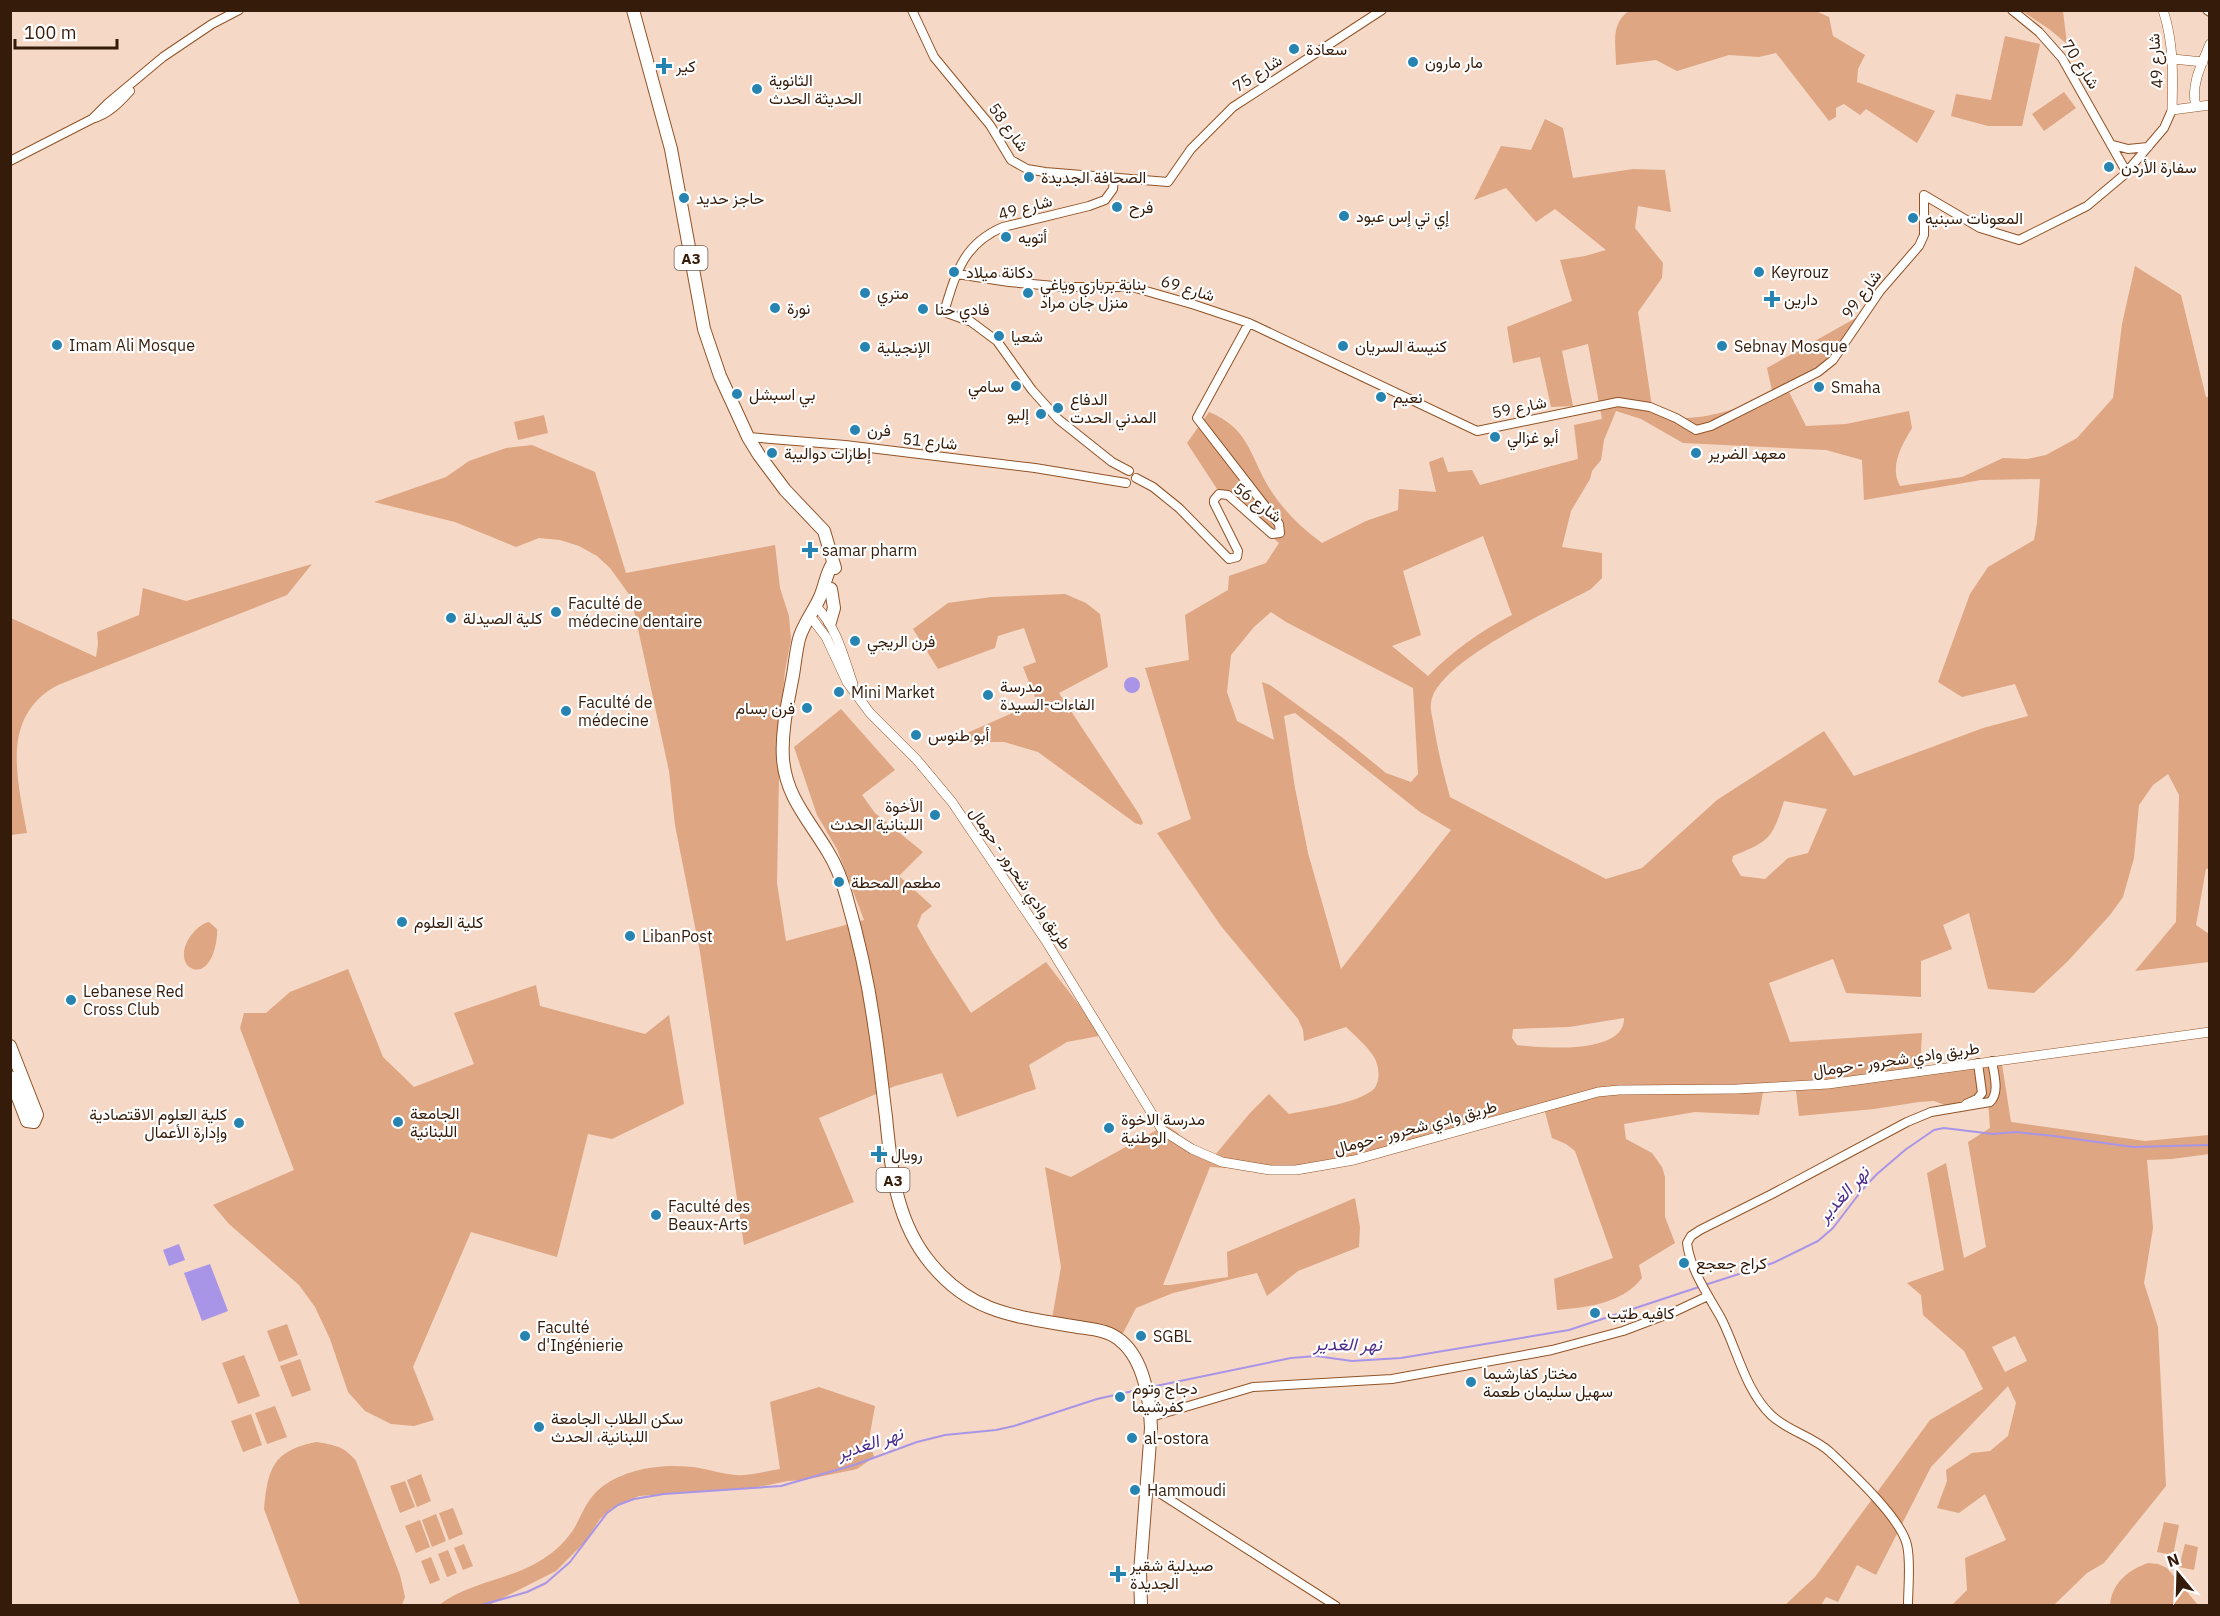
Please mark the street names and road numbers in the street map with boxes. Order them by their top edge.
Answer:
street label: شارع 49 [2143,33,2169,89]
street label: شارع 70 [2056,35,2104,94]
street label: شارع 75 [1228,50,1287,98]
street label: شارع 58 [983,99,1033,156]
street label: شارع 49 [996,190,1055,226]
road number: A3 [674,246,708,270]
street label: شارع 99 [1837,266,1887,323]
street label: شارع 69 [1158,270,1217,308]
street label: شارع 59 [1490,391,1548,424]
street label: شارع 51 [901,428,958,456]
street label: شارع 56 [1229,478,1286,528]
street label: طريق وادي شحرور - حومال [962,803,1076,955]
street label: طريق وادي شحرور - حومال [1811,1037,1981,1085]
street label: طريق وادي شحرور - حومال [1331,1096,1500,1162]
road number: A3 [876,1168,910,1192]

